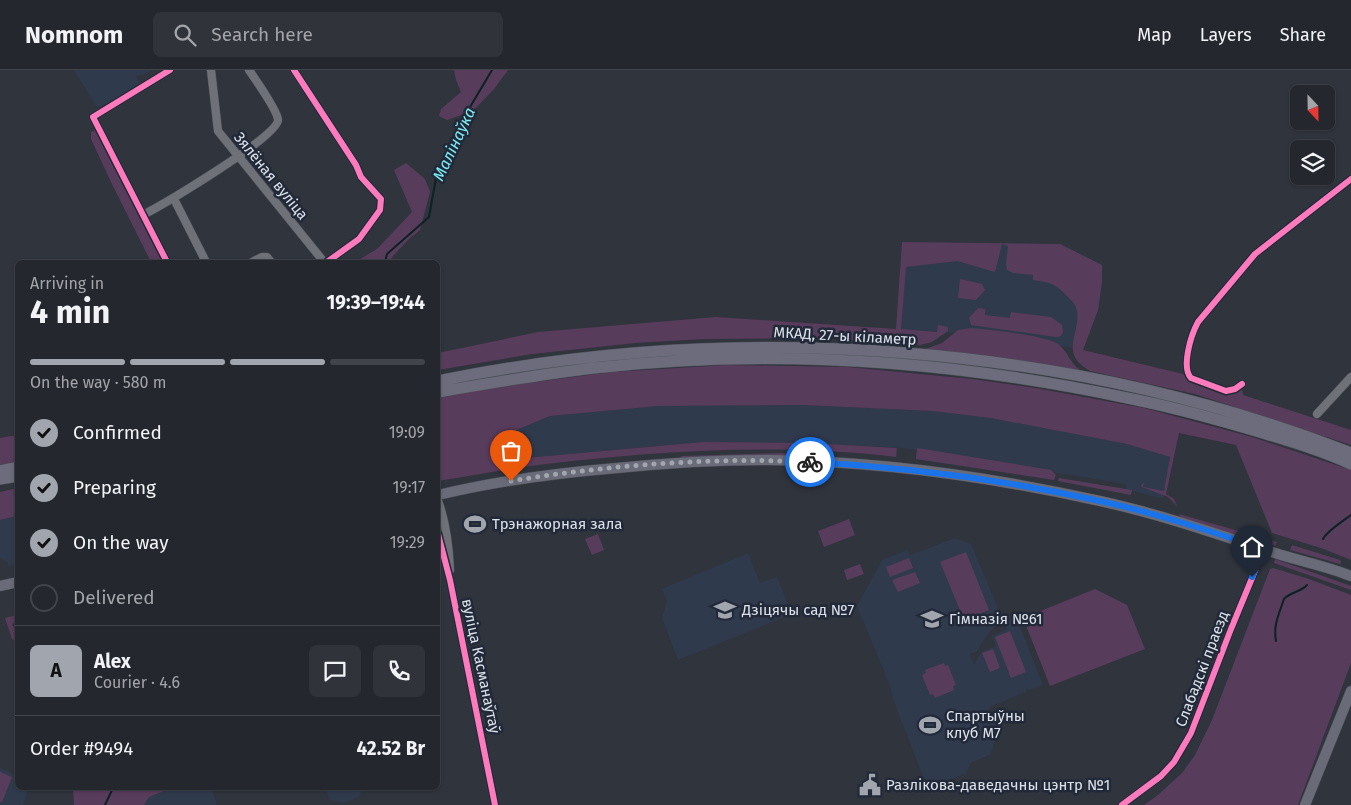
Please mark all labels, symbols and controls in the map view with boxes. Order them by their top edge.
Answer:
search box [153,12,503,57]
text: Nomnom [25,21,123,49]
icon: search [171,21,199,49]
text: Search here [211,23,313,46]
text: Map [1137,24,1172,46]
text: Layers [1200,24,1252,46]
text: Share [1280,24,1326,46]
north arrow [1290,85,1335,130]
map controls [1290,85,1335,185]
water label: Малінаўка [429,104,479,184]
street label: Зялёная вуліца [230,129,312,223]
button: layers [1290,140,1335,185]
text: Arriving in [30,274,104,293]
text: 19:39–19:44 [326,291,425,314]
text: 4 min [30,293,110,331]
street label: МКАД, 27-ы кіламетр [773,323,917,349]
text: On the way · 580 m [30,373,166,392]
icon: check [30,419,58,447]
text: Confirmed [73,421,162,444]
text: 19:09 [389,423,425,442]
pin [490,430,532,481]
icon: bag [497,437,525,465]
courier [785,437,835,487]
icon: bike [796,448,824,476]
icon: check [30,474,58,502]
text: Preparing [73,476,156,499]
text: 19:17 [392,478,425,497]
sports icon: Трэнажорная зала [462,511,488,537]
place label: Трэнажорная зала [492,515,623,533]
pin [1231,526,1273,577]
icon: check [30,529,58,557]
text: On the way [73,531,169,554]
text: 19:29 [390,533,425,552]
icon: home [1238,533,1266,561]
text: Delivered [73,586,155,609]
street label: вуліца Касманаўтаў [458,597,504,736]
school or university icon: Дзіцячы сад №7 [712,597,738,623]
place label: Дзіцячы сад №7 [741,601,854,619]
school or university icon: Гімназія №61 [919,606,945,632]
street label: Слабадскі праезд [1172,609,1232,729]
place label: Гімназія №61 [949,610,1043,628]
button: chat [309,645,361,697]
button: phone [373,645,425,697]
text: Alex [94,650,131,673]
text: A [50,659,62,682]
text: Courier · 4.6 [94,673,180,692]
place label: Спартыўны клуб М7 [946,707,1025,742]
sports icon: Спартыўны клуб М7 [917,712,943,738]
text: Order #9494 [30,737,133,760]
text: 42.52 Br [356,737,425,760]
public building icon: Разлікова-даведачны цэнтр №1 [857,772,883,798]
place label: Разлікова-даведачны цэнтр №1 [886,776,1110,794]

